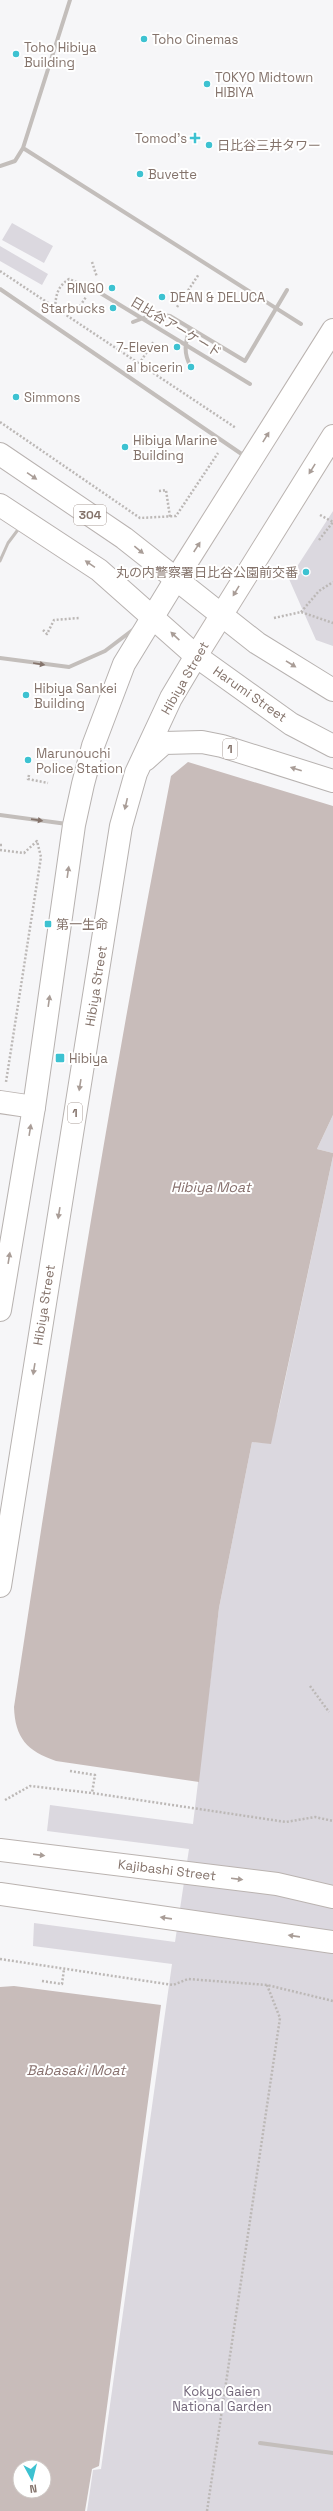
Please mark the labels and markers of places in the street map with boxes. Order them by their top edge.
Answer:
place label: Toho Cinemas [152,31,239,48]
marker: Toho Cinemas [139,34,149,44]
place label: Toho Hibiya Building [24,39,97,71]
marker: Toho Hibiya Building [11,49,21,59]
place label: TOKYO Midtown HIBIYA [215,69,313,101]
marker: TOKYO Midtown HIBIYA [202,79,212,89]
place label: Tomod's [135,130,187,147]
marker: Tomod's [190,133,200,143]
place label: 日比谷三井タワー [217,137,321,154]
marker: 日比谷三井タワー [204,140,214,150]
place label: Buvette [148,166,197,183]
marker: Buvette [135,169,145,179]
place label: RINGO [67,280,104,297]
marker: RINGO [107,283,117,293]
place label: DEAN & DELUCA [170,289,265,306]
marker: DEAN & DELUCA [157,292,167,302]
place label: Starbucks [41,300,105,317]
marker: Starbucks [108,303,118,313]
place label: 7-Eleven [116,339,169,356]
marker: 7-Eleven [172,342,182,352]
place label: al bicerin [126,359,183,376]
marker: al bicerin [186,362,196,372]
place label: Simmons [24,389,81,406]
marker: Simmons [11,392,21,402]
place label: Hibiya Marine Building [133,432,218,464]
marker: Hibiya Marine Building [120,442,130,452]
place label: 丸の内警察署日比谷公園前交番 [116,564,298,581]
marker: 丸の内警察署日比谷公園前交番 [301,567,311,577]
place label: Hibiya Sankei Building [34,680,117,712]
marker: Hibiya Sankei Building [21,690,31,700]
place label: Marunouchi Police Station [36,745,123,777]
marker: Marunouchi Police Station [23,755,33,765]
place label: 第一生命 [56,916,108,933]
marker: 第一生命 [43,919,53,929]
place label: Hibiya [69,1050,108,1067]
marker: Hibiya [54,1052,66,1064]

